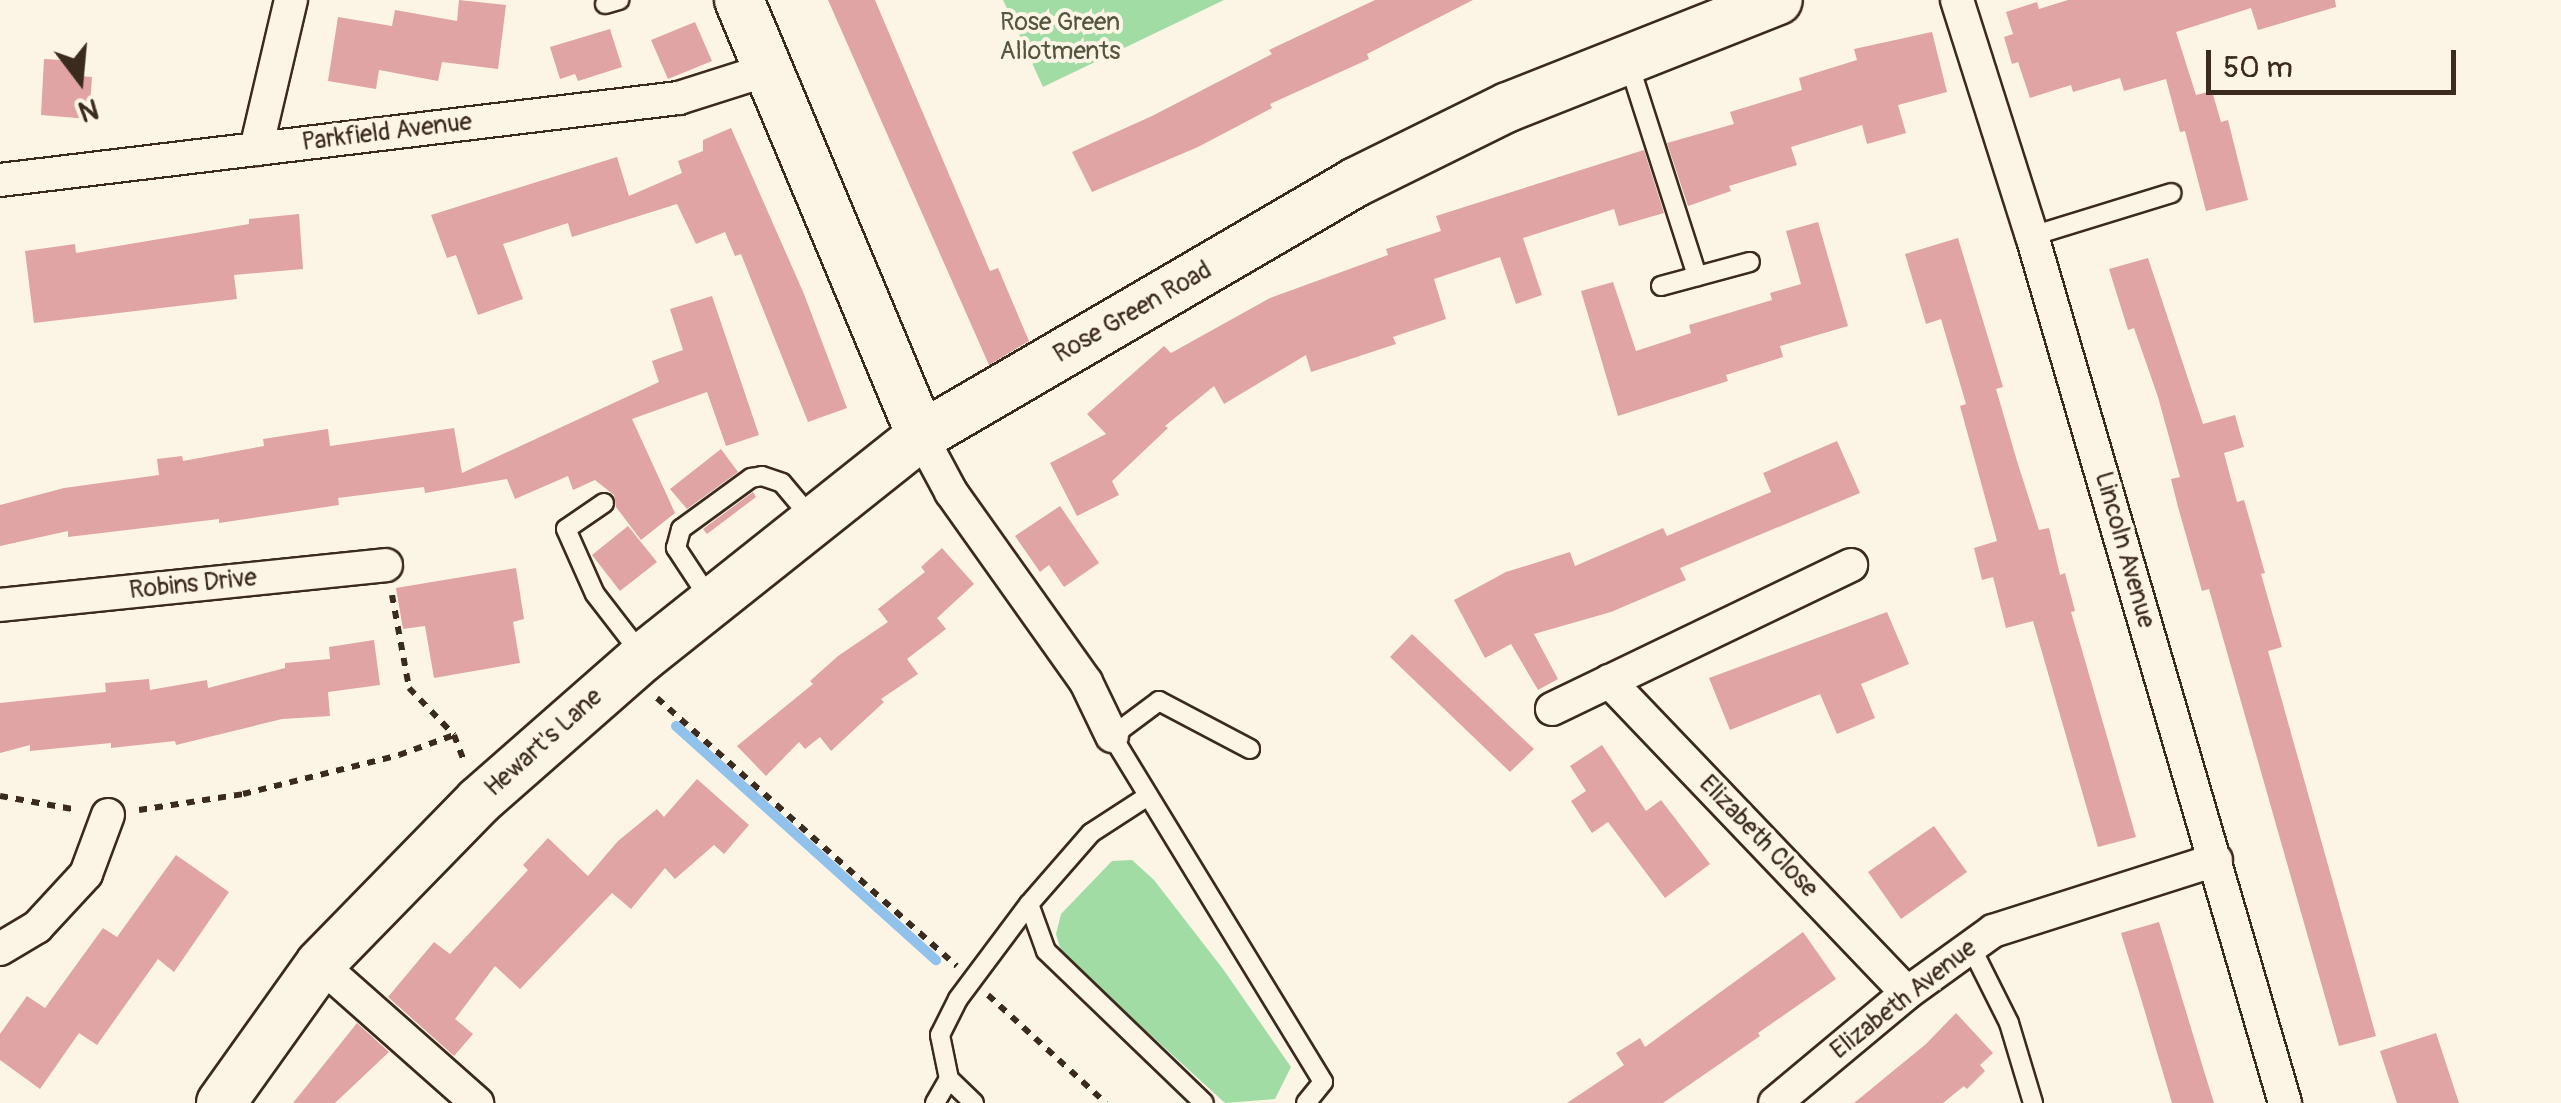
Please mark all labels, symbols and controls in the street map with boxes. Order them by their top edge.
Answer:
park label: Rose Green Allotments [1000,9,1120,68]
north arrow [30,30,130,130]
scale bar [2211,30,2461,92]
text: 50 m [2223,49,2293,86]
text: N [74,90,102,129]
street label: Parkfield Avenue [300,108,474,158]
street label: Rose Green Road [1049,256,1217,370]
street label: Lincoln Avenue [2087,469,2161,631]
street label: Robins Drive [128,563,258,607]
street label: Hewart's Lane [479,682,609,804]
street label: Elizabeth Close [1692,770,1824,904]
street label: Elizabeth Avenue [1825,934,1983,1066]

